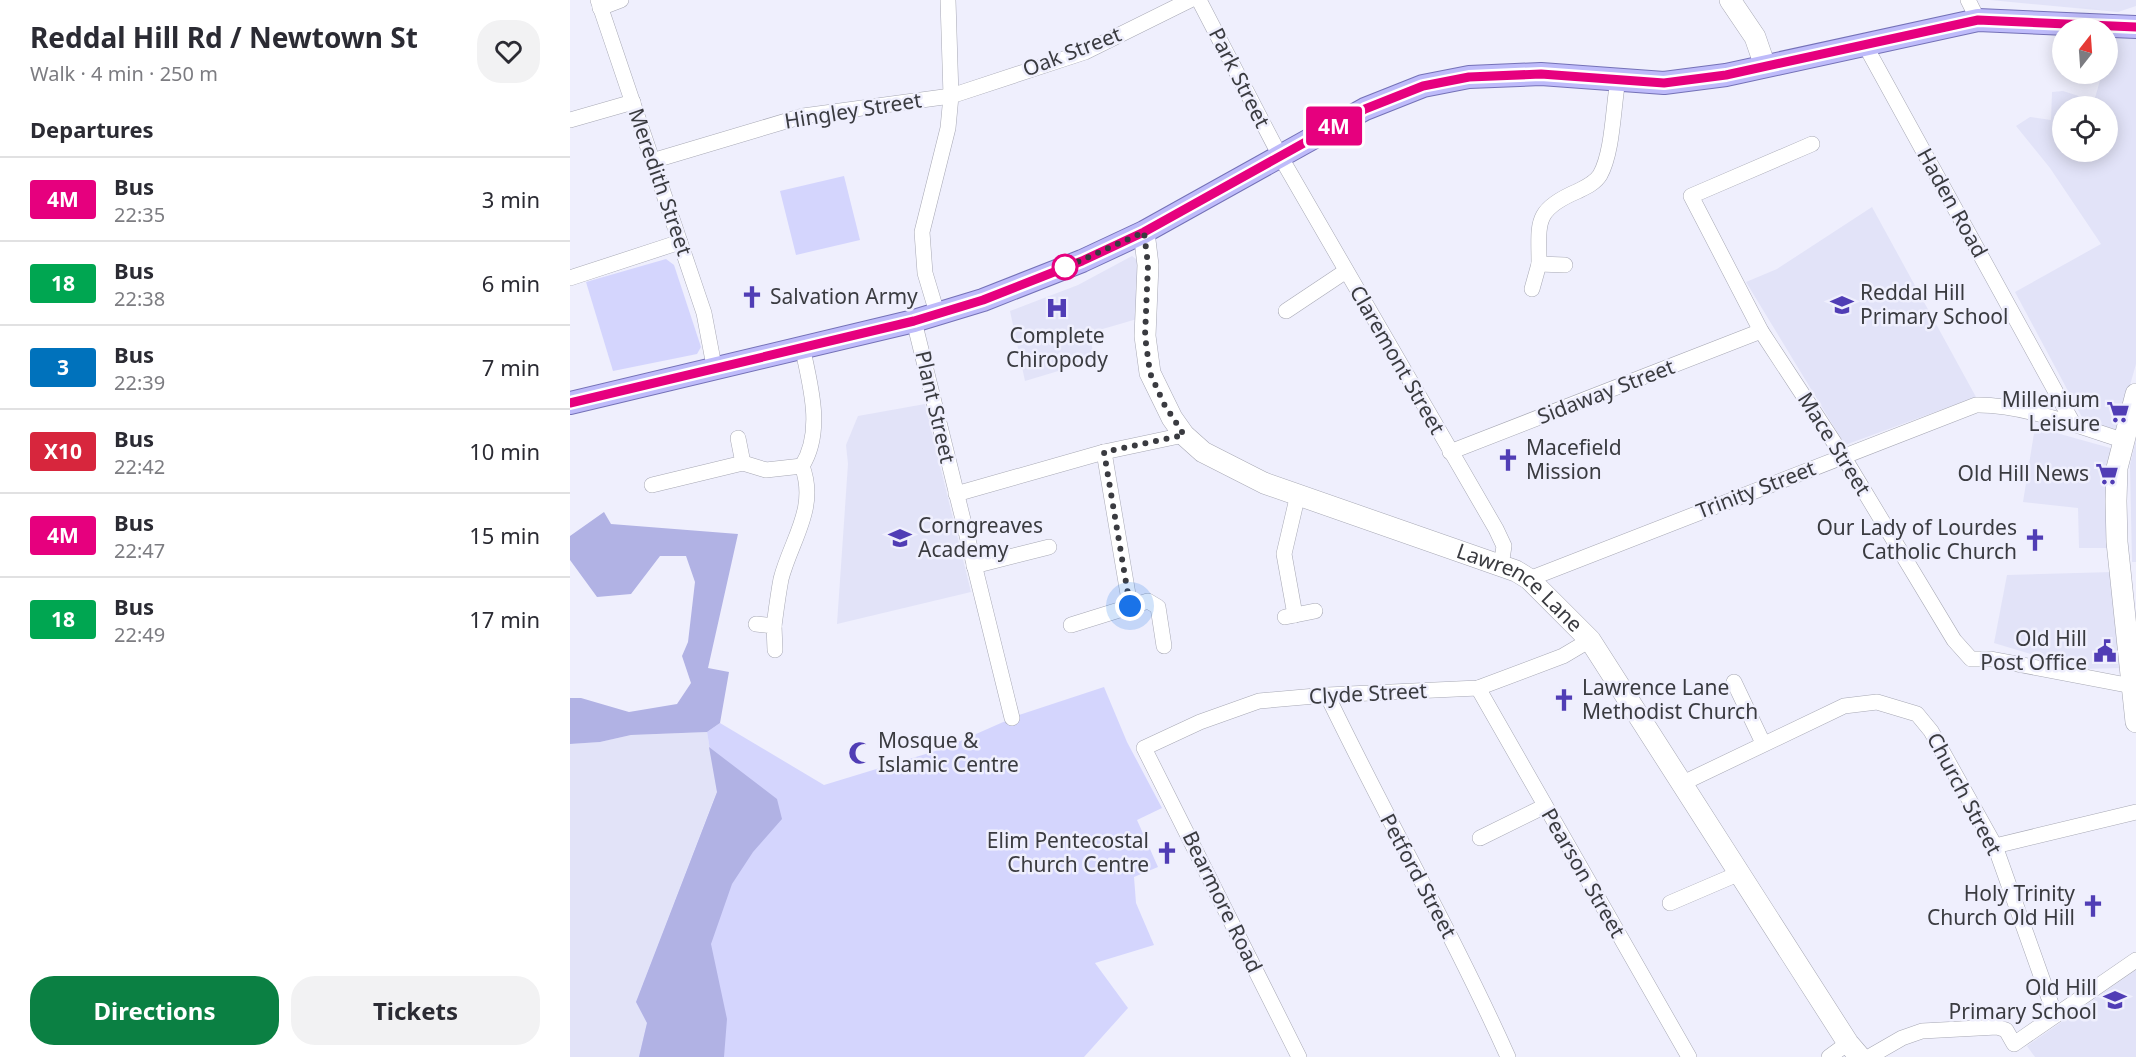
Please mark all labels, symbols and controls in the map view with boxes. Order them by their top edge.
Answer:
text: Reddal Hill Rd / Newtown St [30,18,418,56]
north arrow [2052,18,2118,84]
map controls [2052,18,2118,162]
street label: Oak Street [1018,19,1125,83]
button: heart [477,20,540,83]
street label: Park Street [1203,23,1277,133]
text: Walk · 4 min · 250 m [30,60,218,87]
street label: Hingley Street [782,85,924,135]
button: locate [2052,96,2118,162]
street label: Meredith Street [623,104,699,259]
line badge: 4M [1307,106,1361,146]
text: 4M [1318,112,1350,140]
text: Departures [30,114,154,144]
street label: Haden Road [1911,143,1994,262]
text: Bus [114,171,154,201]
text: 3 min [482,184,540,214]
text: 4M [47,185,79,213]
text: 22:35 [114,201,165,228]
unlabelled marker [1052,254,1078,280]
text: Bus [114,255,154,285]
text: 6 min [482,268,540,298]
text: 18 [51,269,75,297]
place label: Reddal Hill Primary School [1860,278,2008,330]
street label: Claremont Street [1344,280,1452,439]
place label: Salvation Army [770,282,918,310]
church icon: Salvation Army [739,284,765,310]
text: 22:38 [114,285,165,312]
school or university icon: Reddal Hill Primary School [1829,292,1855,318]
hospital icon: Complete Chiropody [1044,295,1070,321]
place label: Complete Chiropody [1006,321,1108,373]
text: Bus [114,339,154,369]
street label: Plant Street [909,348,963,466]
text: 7 min [482,352,540,382]
street label: Sidaway Street [1533,352,1679,430]
text: 3 [57,353,69,381]
text: 22:39 [114,369,165,396]
place label: Millenium Leisure [2002,385,2100,437]
street label: Mace Street [1792,387,1878,501]
supermarket icon: Millenium Leisure [2105,399,2131,425]
text: Bus [114,423,154,453]
place label: Macefield Mission [1526,433,1622,485]
text: 10 min [469,436,540,466]
text: X10 [44,437,82,465]
church icon: Macefield Mission [1495,447,1521,473]
text: 22:42 [114,453,165,480]
street label: Trinity Street [1692,453,1820,525]
place label: Old Hill News [1958,459,2089,487]
supermarket icon: Old Hill News [2094,461,2120,487]
text: Bus [114,507,154,537]
place label: Corngreaves Academy [918,511,1043,563]
place label: Our Lady of Lourdes Catholic Church [1816,513,2017,565]
text: 15 min [469,520,540,550]
text: 4M [47,521,79,549]
school or university icon: Corngreaves Academy [887,525,913,551]
church icon: Our Lady of Lourdes Catholic Church [2022,527,2048,553]
street label: Lawrence Lane [1453,536,1589,638]
text: 22:47 [114,537,165,564]
text: Bus [114,591,154,621]
your location [1115,591,1145,621]
text: 17 min [469,604,540,634]
text: 18 [51,605,75,633]
text: 22:49 [114,621,165,648]
place label: Old Hill Post Office [1980,624,2087,676]
public building icon: Old Hill Post Office [2092,638,2118,664]
place label: Lawrence Lane Methodist Church [1582,673,1758,725]
street label: Clyde Street [1308,676,1428,710]
church icon: Lawrence Lane Methodist Church [1551,687,1577,713]
place label: Mosque & Islamic Centre [878,726,1019,778]
street label: Church Street [1921,728,2009,860]
mosque icon: Mosque & Islamic Centre [847,740,873,766]
street label: Pearson Street [1536,803,1632,943]
street label: Petford Street [1374,808,1464,943]
place label: Elim Pentecostal Church Centre [987,826,1149,878]
street label: Bearmore Road [1176,826,1269,977]
church icon: Elim Pentecostal Church Centre [1154,840,1180,866]
place label: Holy Trinity Church Old Hill [1927,879,2075,931]
church icon: Holy Trinity Church Old Hill [2080,893,2106,919]
place label: Old Hill Primary School [1949,973,2097,1025]
button: Directions [30,976,279,1045]
button: Tickets [291,976,540,1045]
school or university icon: Old Hill Primary School [2102,987,2128,1013]

